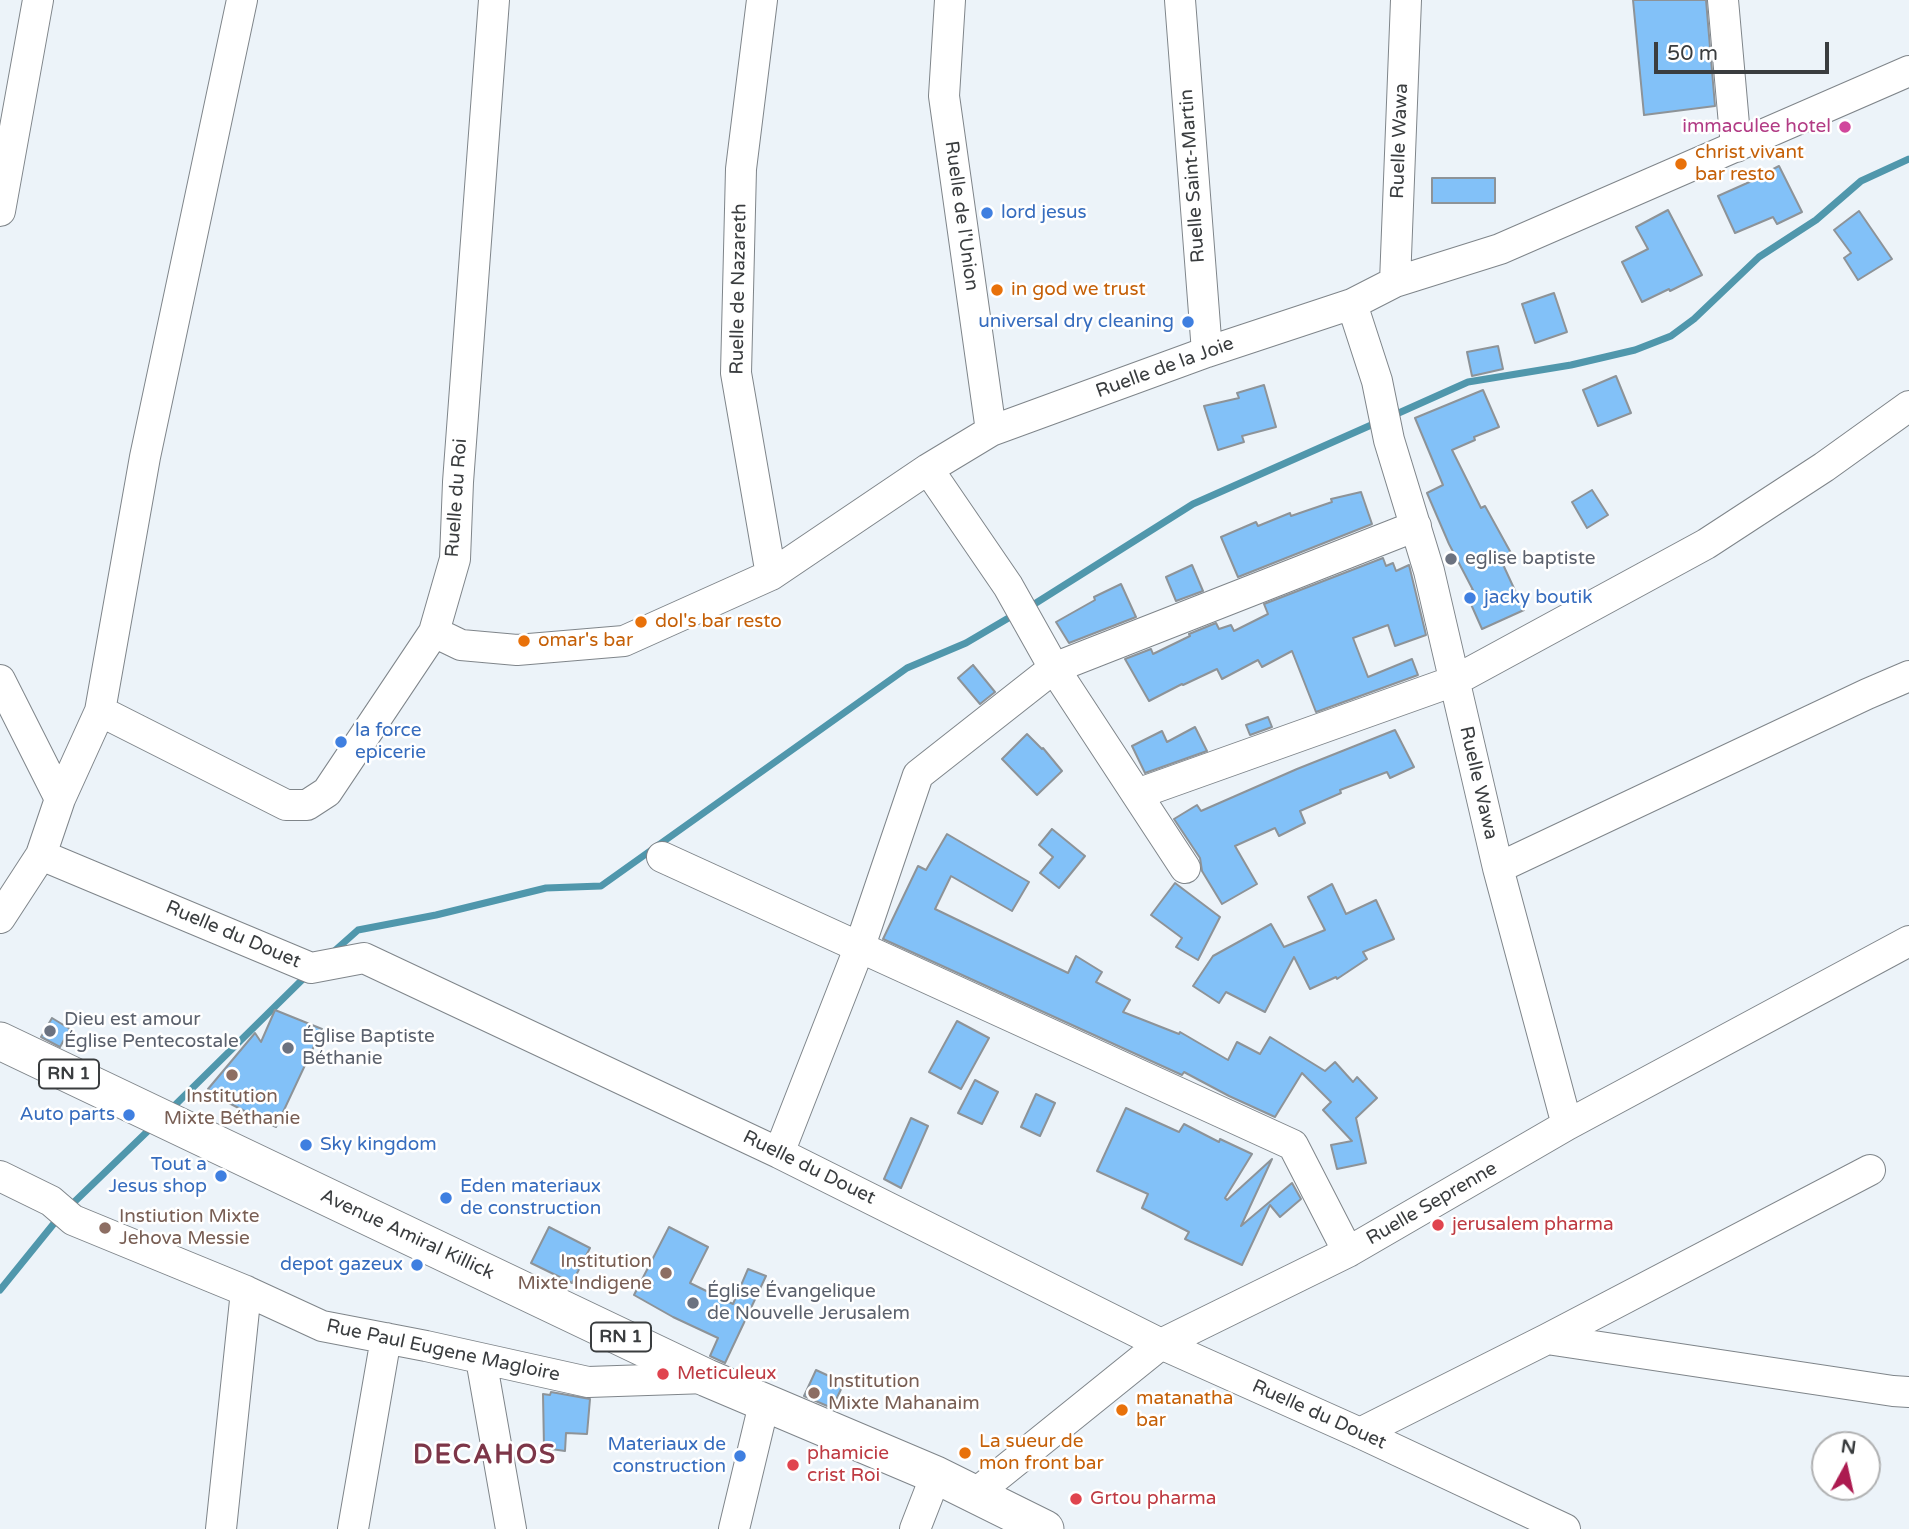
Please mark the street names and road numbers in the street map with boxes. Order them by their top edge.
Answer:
street label: Ruelle Wawa [1387,83,1413,199]
street label: Ruelle Saint-Martin [1176,88,1210,264]
street label: Ruelle de l'Union [939,140,983,292]
street label: Ruelle de Nazareth [726,203,752,375]
street label: Ruelle de la Joie [1093,333,1237,403]
street label: Ruelle du Roi [441,438,473,558]
street label: Ruelle Wawa [1454,724,1502,842]
street label: Ruelle du Douet [162,896,304,974]
road number: RN 1 [39,1059,99,1088]
street label: Ruelle du Douet [739,1126,879,1210]
street label: Ruelle Seprenne [1363,1157,1501,1251]
street label: Avenue Amiral Killick [317,1185,497,1285]
street label: Rue Paul Eugene Magloire [324,1315,562,1387]
road number: RN 1 [591,1322,651,1352]
street label: Ruelle du Douet [1248,1375,1390,1455]

